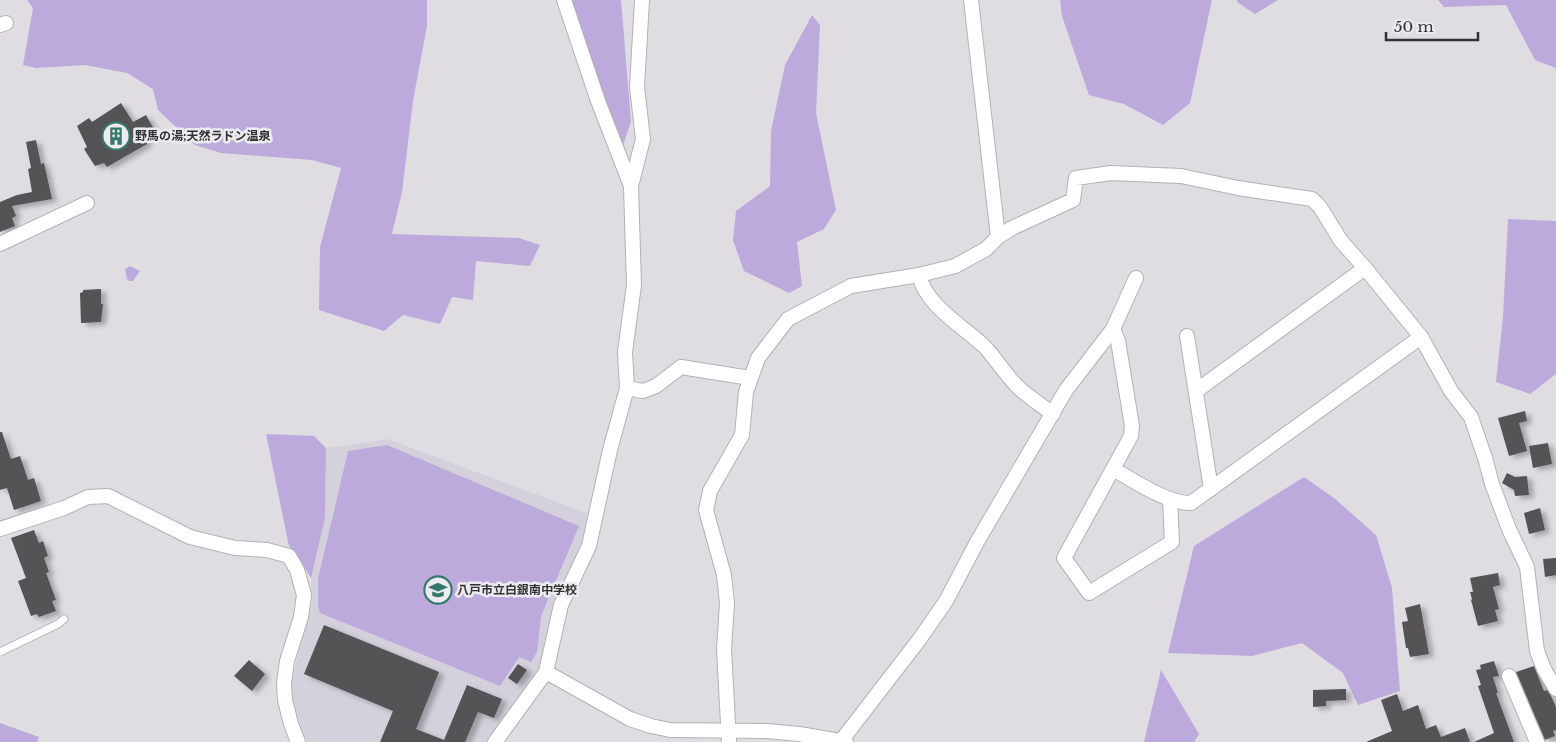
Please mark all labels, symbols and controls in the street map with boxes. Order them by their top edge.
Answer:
scale bar [1386,10,1478,42]
text: 50 m [1394,17,1434,36]
building icon: 野馬の湯;天然ラドン温泉 [101,121,131,151]
place label: 野馬の湯;天然ラドン温泉 [135,128,271,143]
school or university icon: 八戸市立白銀南中学校 [423,575,453,605]
place label: 八戸市立白銀南中学校 [457,582,577,597]

